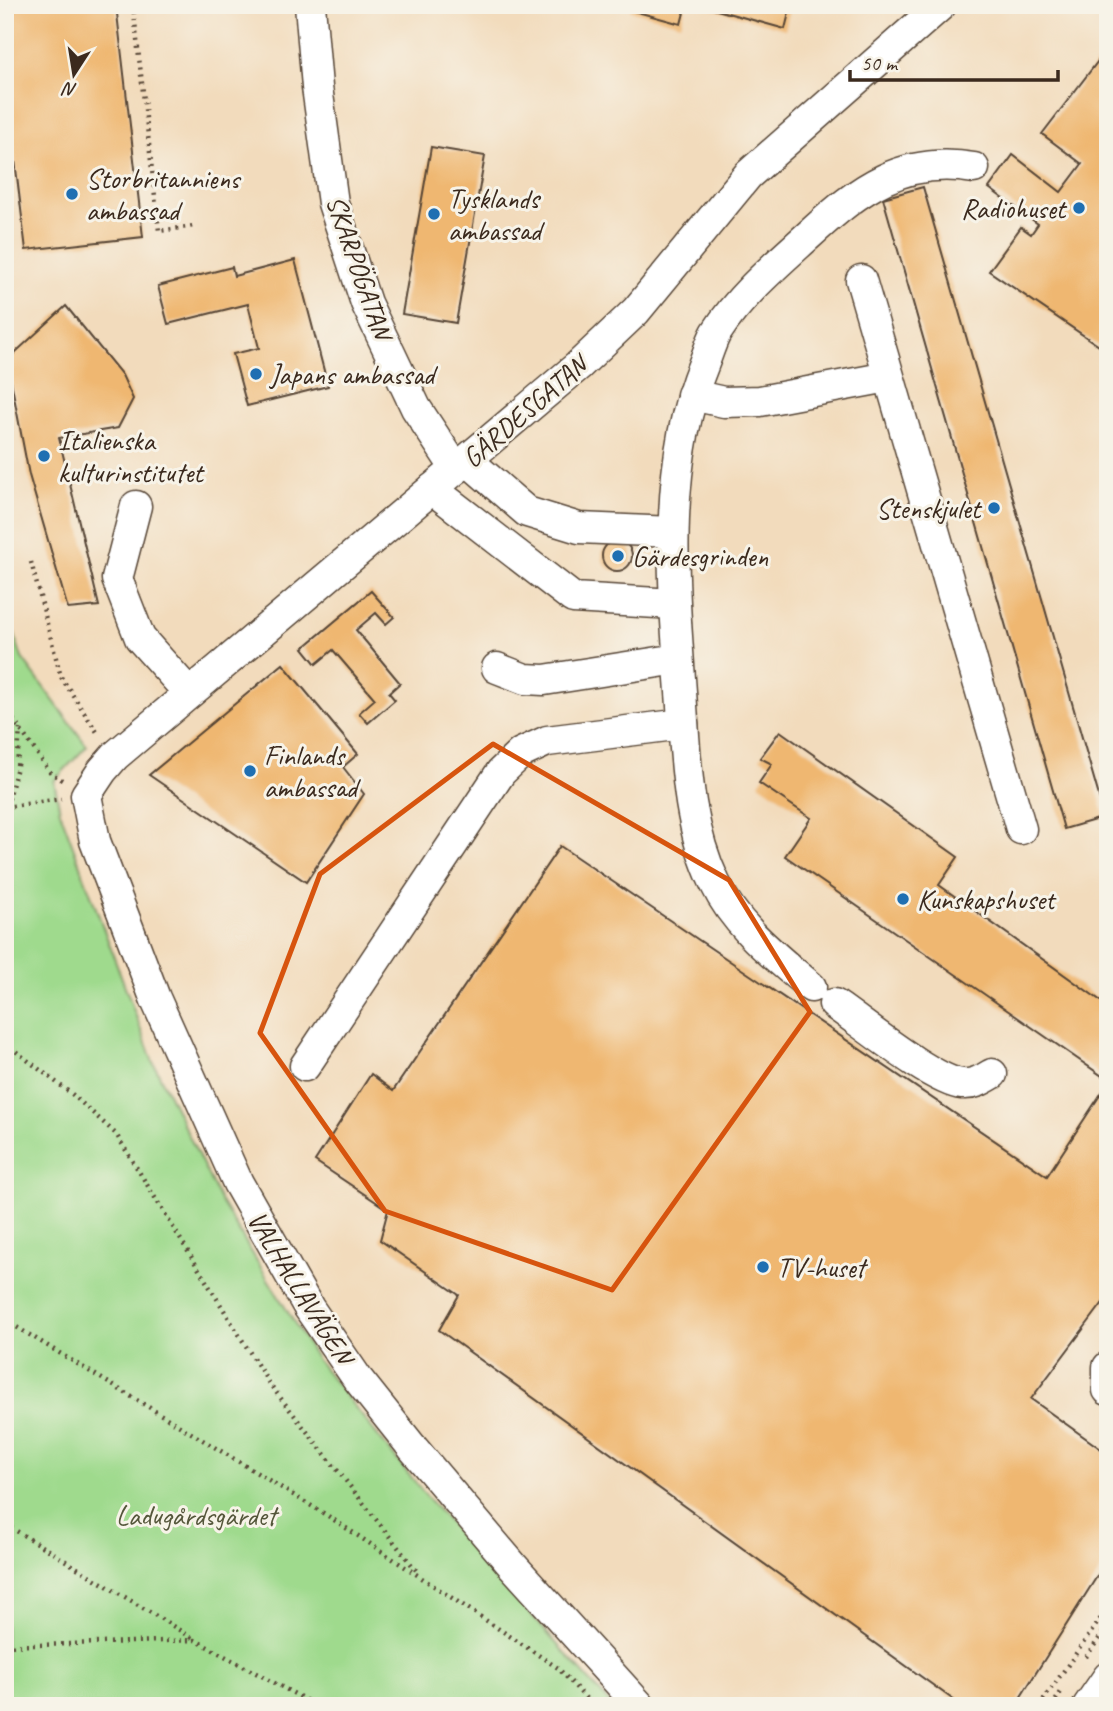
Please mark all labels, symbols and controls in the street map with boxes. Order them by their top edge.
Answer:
north arrow [38,38,108,108]
scale bar [850,38,1059,82]
text: 50 m [861,50,899,76]
text: N [59,76,79,103]
place label: Storbritanniens ambassad [86,161,242,228]
place label: Tysklands ambassad [448,181,545,248]
marker: Storbritanniens ambassad [64,186,80,202]
street label: SKARPÖGATAN [319,191,402,348]
place label: Radiohuset [961,191,1068,226]
marker: Radiohuset [1071,200,1087,216]
marker: Tysklands ambassad [426,206,442,222]
street label: GÄRDESGATAN [455,345,597,475]
place label: Japans ambassad [268,357,438,392]
marker: Japans ambassad [248,366,264,382]
place label: Italienska kulturinstitutet [58,423,205,490]
marker: Italienska kulturinstitutet [36,448,52,464]
place label: Stenskjulet [876,491,983,526]
marker: Stenskjulet [986,500,1002,516]
place label: Gärdesgrinden [632,539,769,574]
marker: Gärdesgrinden [610,548,626,564]
place label: Finlands ambassad [264,738,361,805]
marker: Finlands ambassad [242,763,258,779]
place label: Kunskapshuset [917,882,1057,917]
marker: Kunskapshuset [895,891,911,907]
street label: VALHALLAVÄGEN [240,1204,364,1374]
place label: TV-huset [777,1250,869,1285]
marker: TV-huset [755,1259,771,1275]
park label: Ladugårdsgärdet [116,1498,280,1533]

